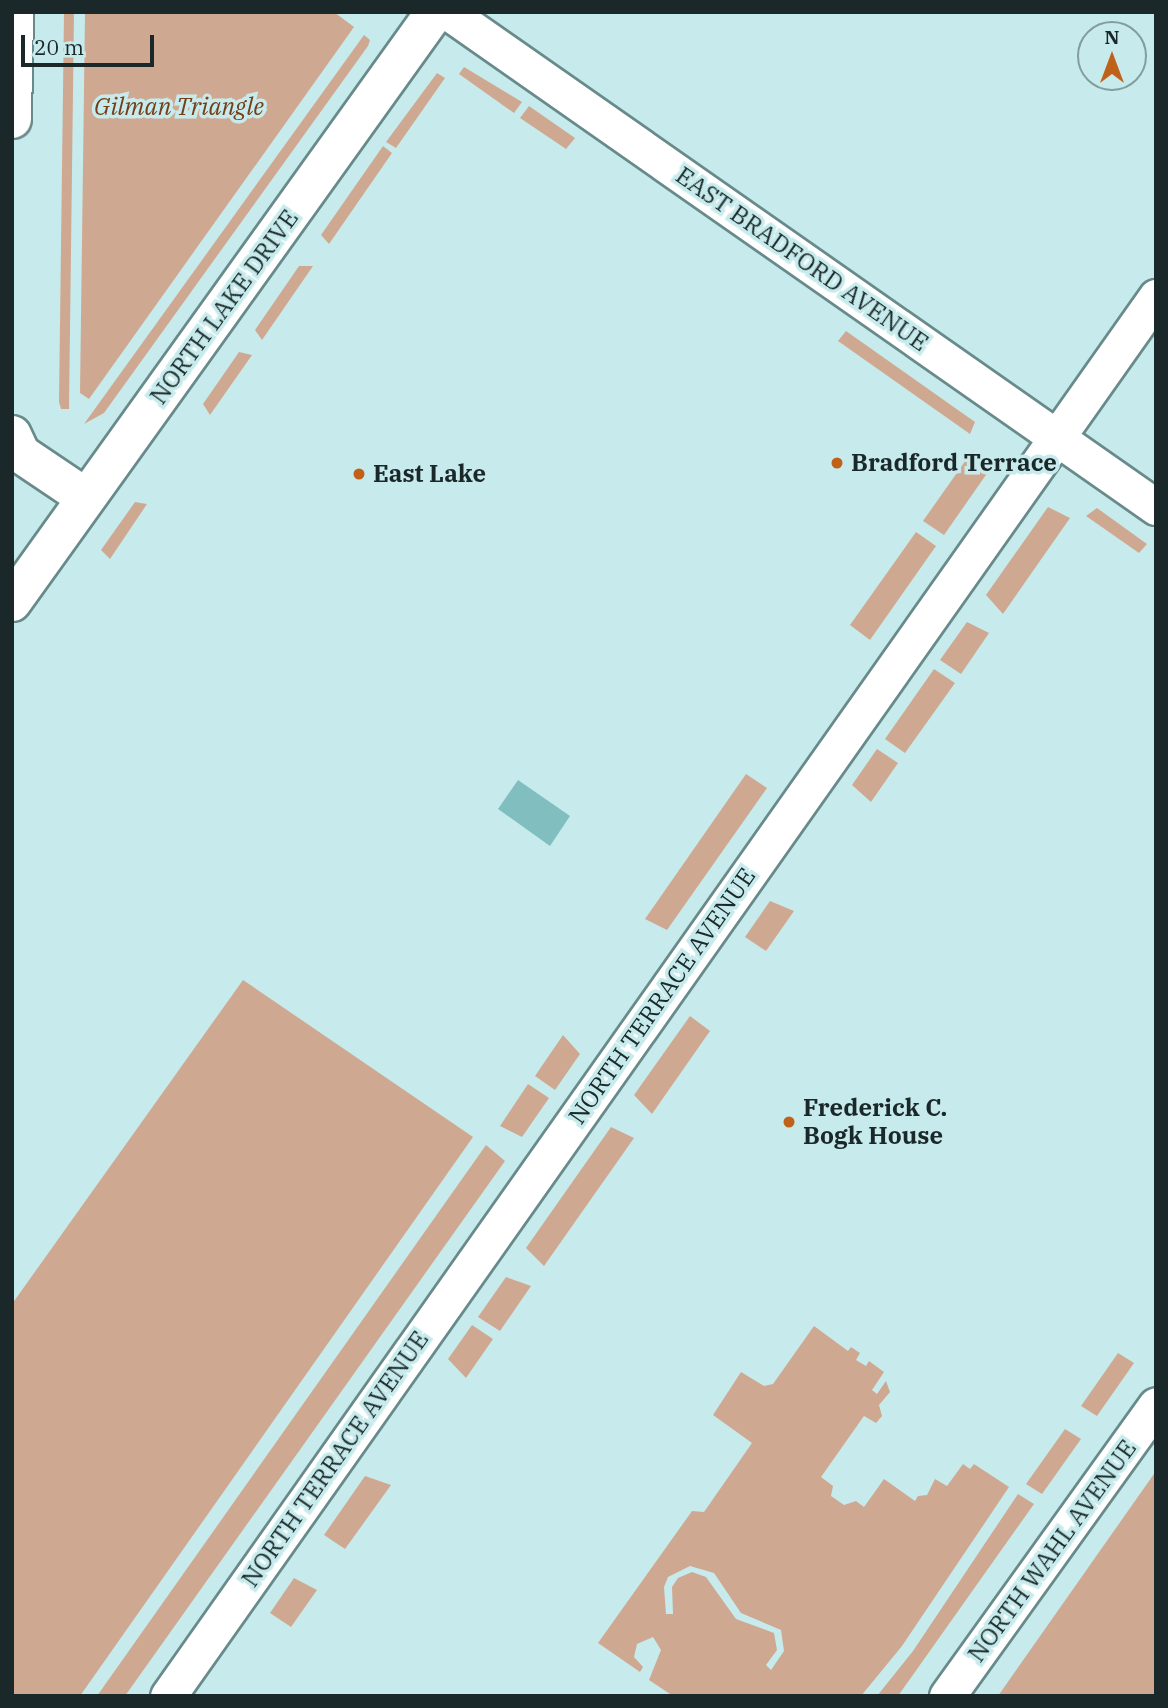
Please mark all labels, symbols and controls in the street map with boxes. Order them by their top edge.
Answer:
scale bar [24,21,158,65]
north arrow [1077,21,1147,91]
text: N [1104,25,1120,49]
text: 20 m [34,33,84,61]
park label: Gilman Triangle [94,93,264,121]
street label: EAST BRADFORD AVENUE [670,161,934,357]
street label: NORTH LAKE DRIVE [144,204,304,410]
place label: Bradford Terrace [851,449,1057,477]
marker: Bradford Terrace [829,455,845,471]
place label: East Lake [373,460,486,488]
marker: East Lake [351,466,367,482]
street label: NORTH TERRACE AVENUE [563,863,761,1129]
place label: Frederick C. Bogk House [803,1094,947,1150]
marker: Frederick C. Bogk House [781,1114,797,1130]
street label: NORTH TERRACE AVENUE [236,1326,434,1592]
street label: NORTH WAHL AVENUE [962,1434,1142,1668]

